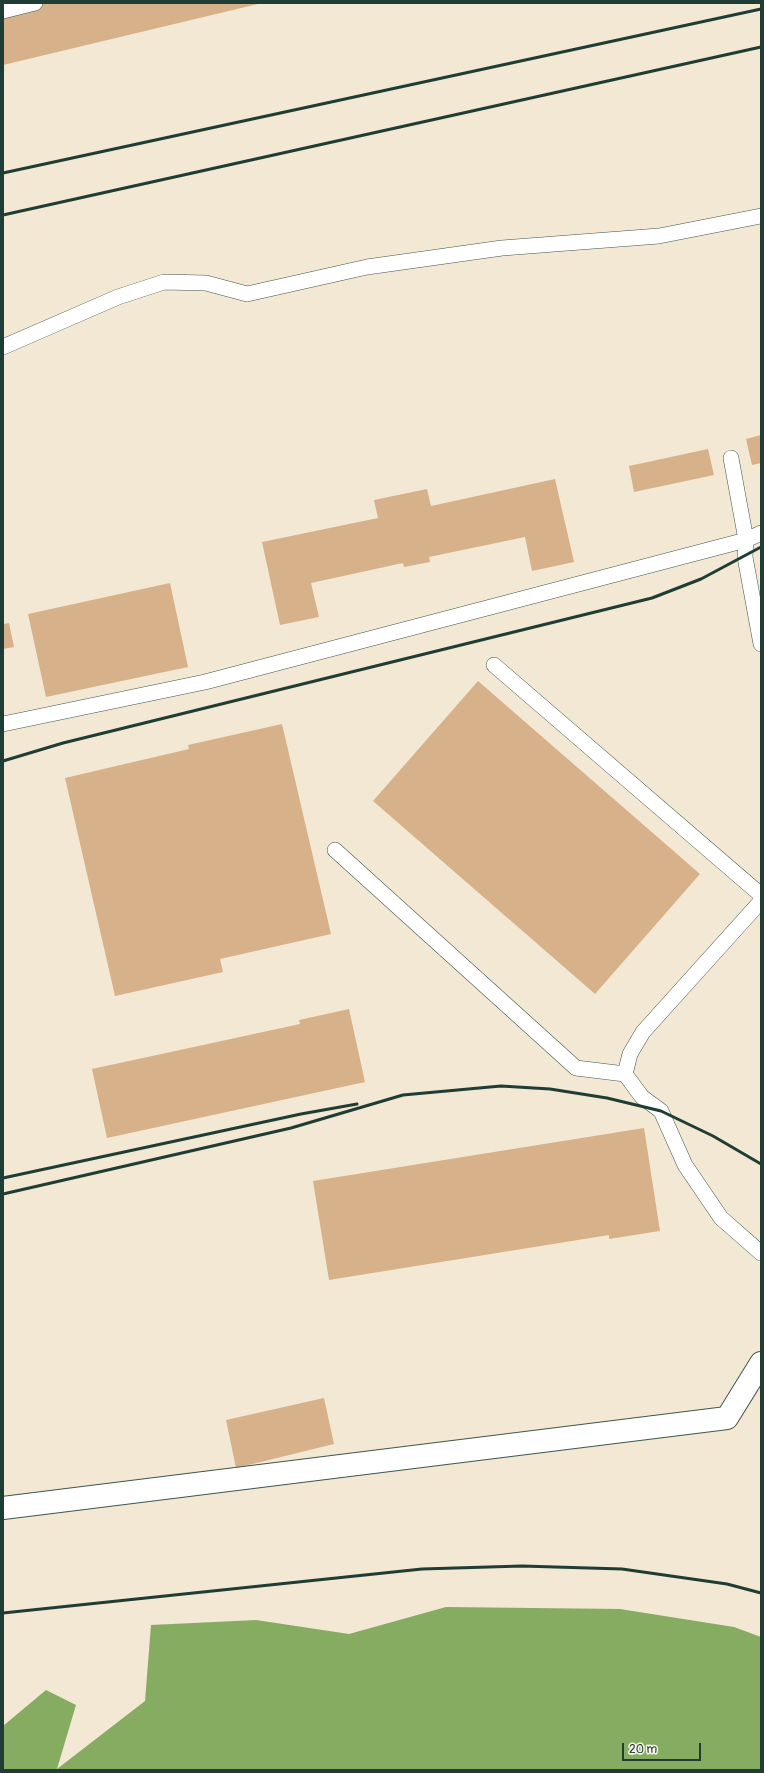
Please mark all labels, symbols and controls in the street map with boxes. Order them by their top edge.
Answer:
scale bar [624,1735,703,1761]
text: 20 m [629,1742,657,1757]

